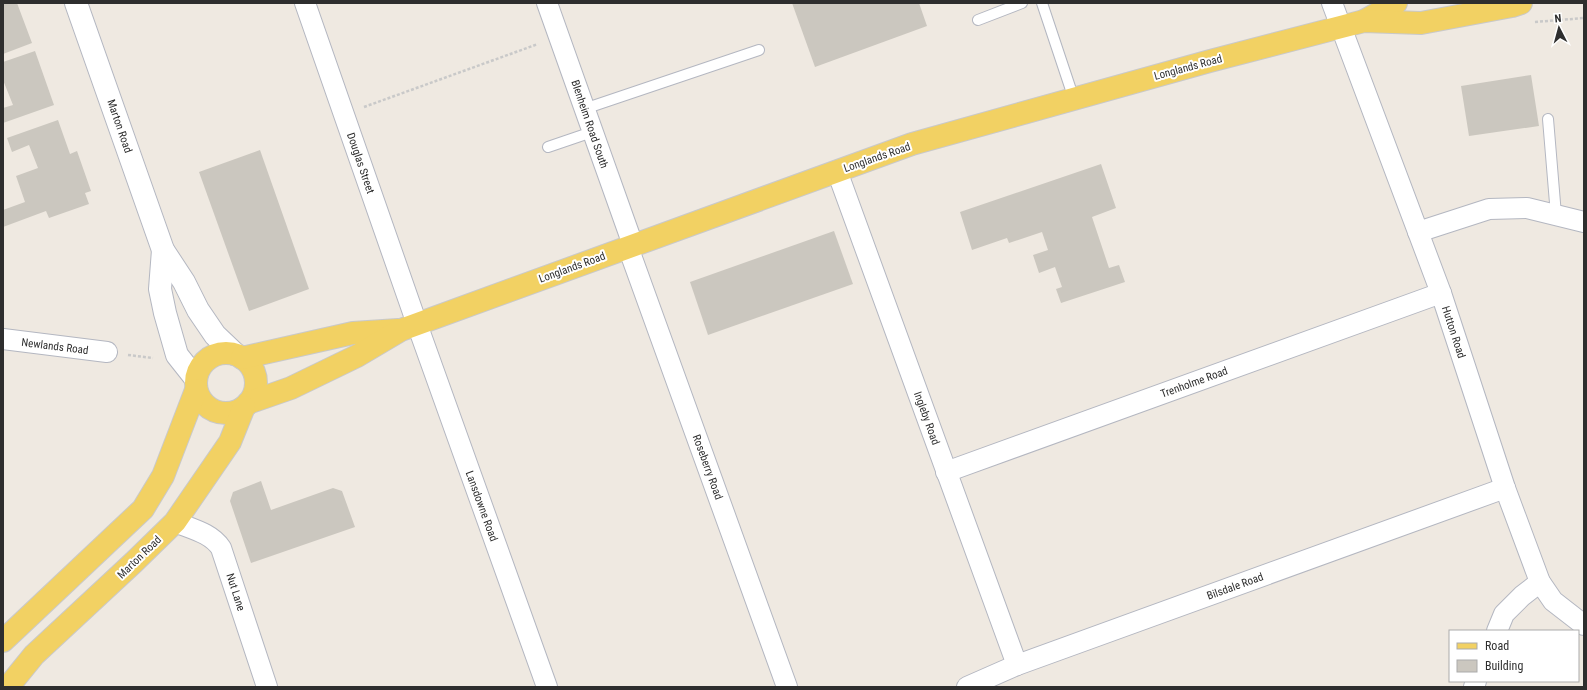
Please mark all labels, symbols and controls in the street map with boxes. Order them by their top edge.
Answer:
north arrow [1539,8,1579,48]
text: N [1554,12,1562,25]
street label: Longlands Road [1153,52,1223,83]
street label: Blenheim Road South [568,78,611,170]
street label: Marton Road [104,98,135,155]
street label: Douglas Street [344,131,377,195]
street label: Longlands Road [842,140,912,175]
street label: Longlands Road [537,249,607,286]
street label: Hutton Road [1439,304,1468,360]
street label: Newlands Road [21,336,89,357]
street label: Trenholme Road [1159,364,1230,401]
street label: Ingleby Road [911,390,942,447]
street label: Roseberry Road [690,433,725,501]
street label: Lansdowne Road [463,469,500,543]
street label: Marton Road [115,533,164,581]
street label: Bilsdale Road [1205,570,1265,603]
street label: Nut Lane [223,572,248,613]
legend [1449,630,1579,682]
text: Road [1485,639,1509,653]
text: Building [1485,659,1523,673]

